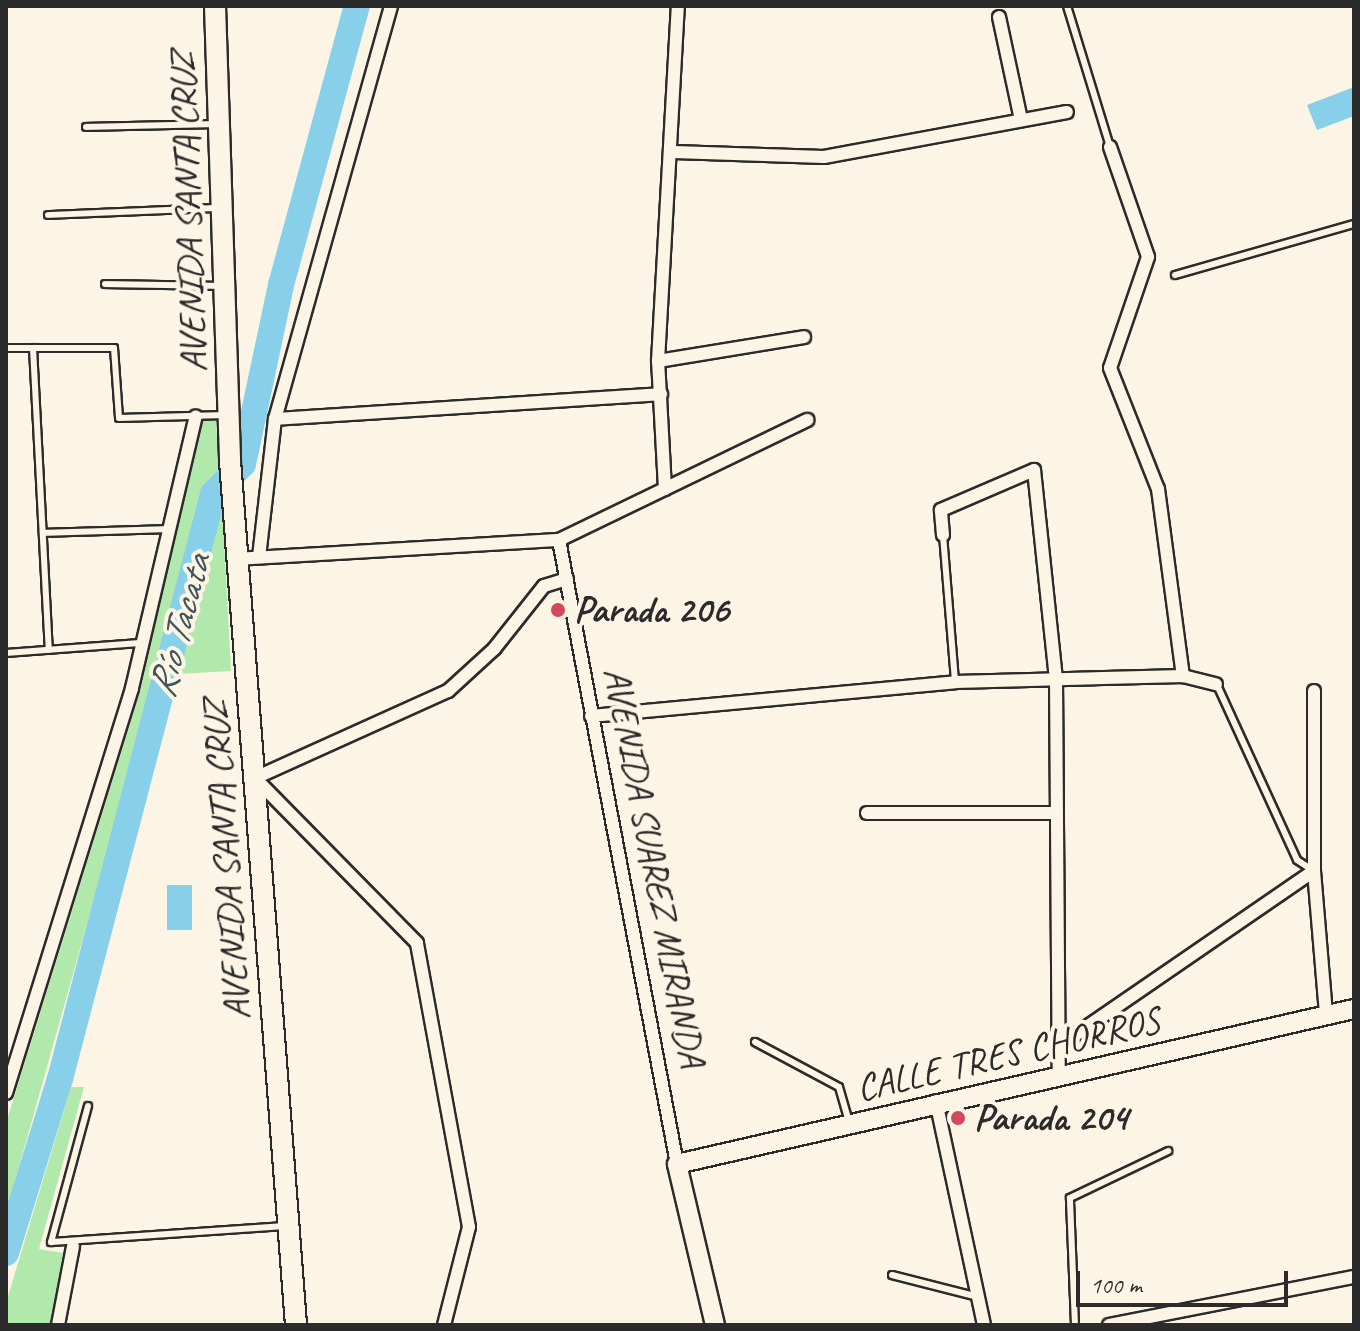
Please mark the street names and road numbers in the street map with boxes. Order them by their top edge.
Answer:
street label: AVENIDA SANTA CRUZ [160,51,216,373]
street label: AVENIDA SUAREZ MIRANDA [594,663,716,1071]
street label: AVENIDA SANTA CRUZ [192,699,260,1021]
street label: CALLE TRES CHORROS [851,997,1165,1111]

